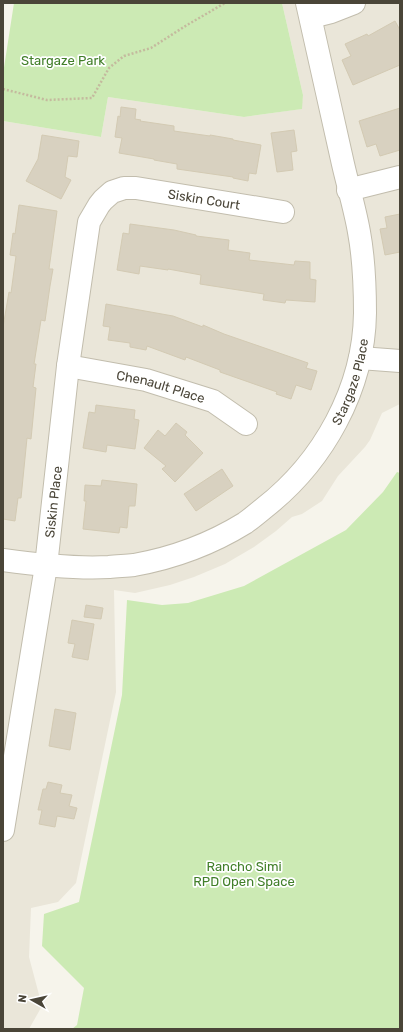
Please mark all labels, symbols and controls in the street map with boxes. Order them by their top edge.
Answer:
park label: Stargaze Park [21,53,105,69]
street label: Siskin Court [167,186,241,212]
street label: Stargaze Place [328,337,371,427]
street label: Chenault Place [115,367,207,406]
street label: Siskin Place [42,465,64,538]
park label: Rancho Simi RPD Open Space [193,859,295,889]
north arrow [12,980,52,1020]
text: N [16,994,30,1004]

